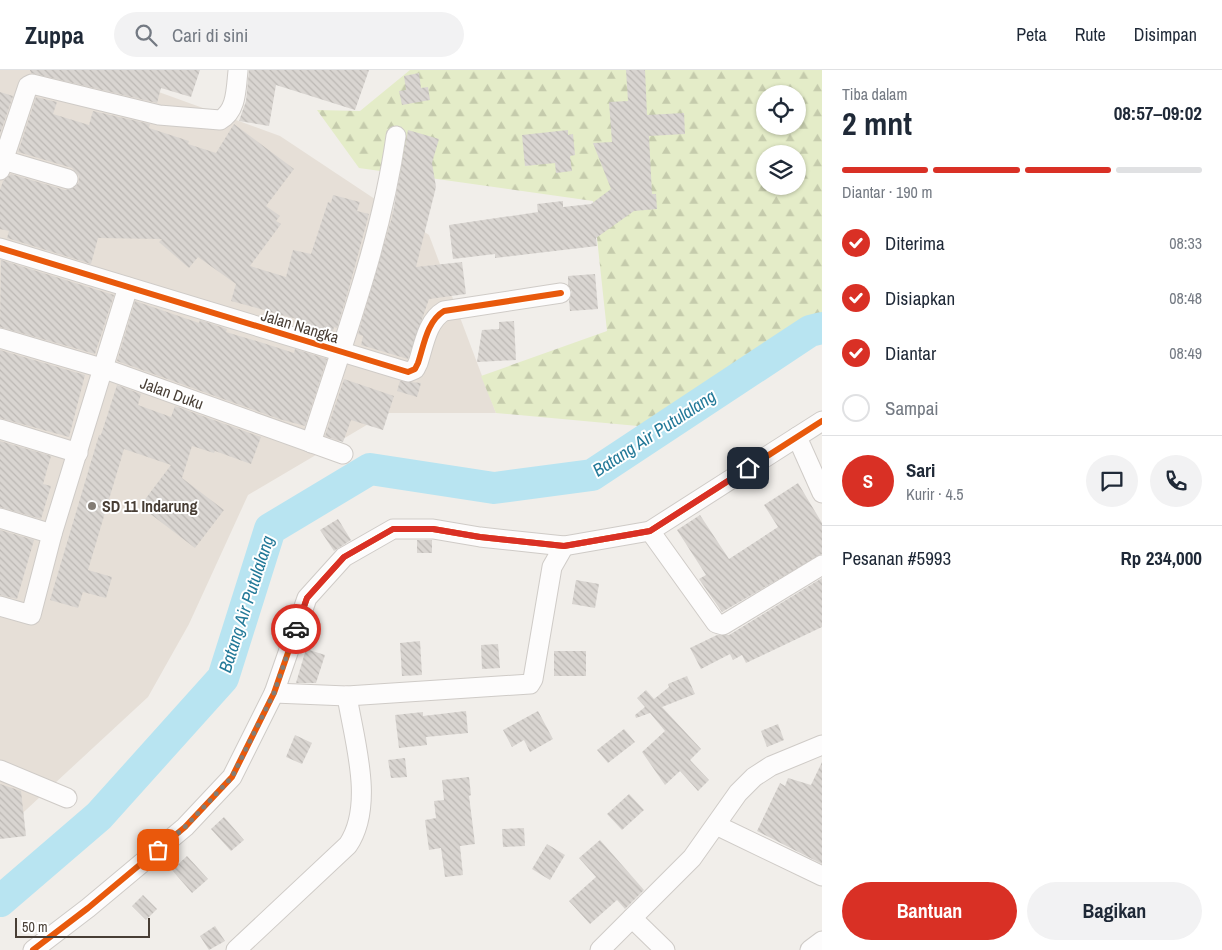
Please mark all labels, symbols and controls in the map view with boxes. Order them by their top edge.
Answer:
search box [114,12,464,57]
text: Zuppa [25,19,84,51]
icon: search [132,21,160,49]
text: Cari di sini [172,22,248,48]
text: Peta [1016,22,1047,47]
text: Rute [1075,22,1106,47]
text: Disimpan [1134,22,1197,47]
text: Tiba dalam [842,83,907,105]
map controls [756,85,806,195]
button: locate [756,85,806,135]
text: 08:57–09:02 [1114,100,1202,126]
text: 2 mnt [842,102,912,145]
button: layers [756,145,806,195]
text: Diantar · 190 m [842,181,932,203]
icon: check [842,229,870,257]
text: Diterima [885,230,945,256]
text: 08:33 [1169,232,1202,254]
icon: check [842,284,870,312]
text: Disiapkan [885,285,955,311]
text: 08:48 [1169,287,1202,309]
street label: Jalan Nangka [258,304,342,348]
icon: check [842,339,870,367]
text: Diantar [885,340,936,366]
text: 08:49 [1169,342,1202,364]
street label: Jalan Duku [137,371,207,415]
water label: Batang Air Putulalang [587,384,721,482]
text: Sampai [885,395,939,421]
pin [727,447,769,489]
icon: home [734,454,762,482]
button: chat [1086,455,1138,507]
button: phone [1150,455,1202,507]
text: Sari [906,457,935,483]
text: S [863,468,873,494]
text: Kurir · 4.5 [906,483,964,505]
place label: SD 11 Indarung [102,495,198,517]
marker: SD 11 Indarung [86,500,98,512]
water label: Batang Air Putulalang [212,532,280,676]
text: Pesanan #5993 [842,545,951,571]
text: Rp 234,000 [1121,545,1202,571]
courier [271,604,321,654]
icon: car [282,615,310,643]
pin [137,829,179,871]
icon: bag [144,836,172,864]
button: Bantuan [842,882,1017,940]
button: Bagikan [1027,882,1202,940]
scale bar [15,915,150,938]
text: 50 m [22,918,48,936]

